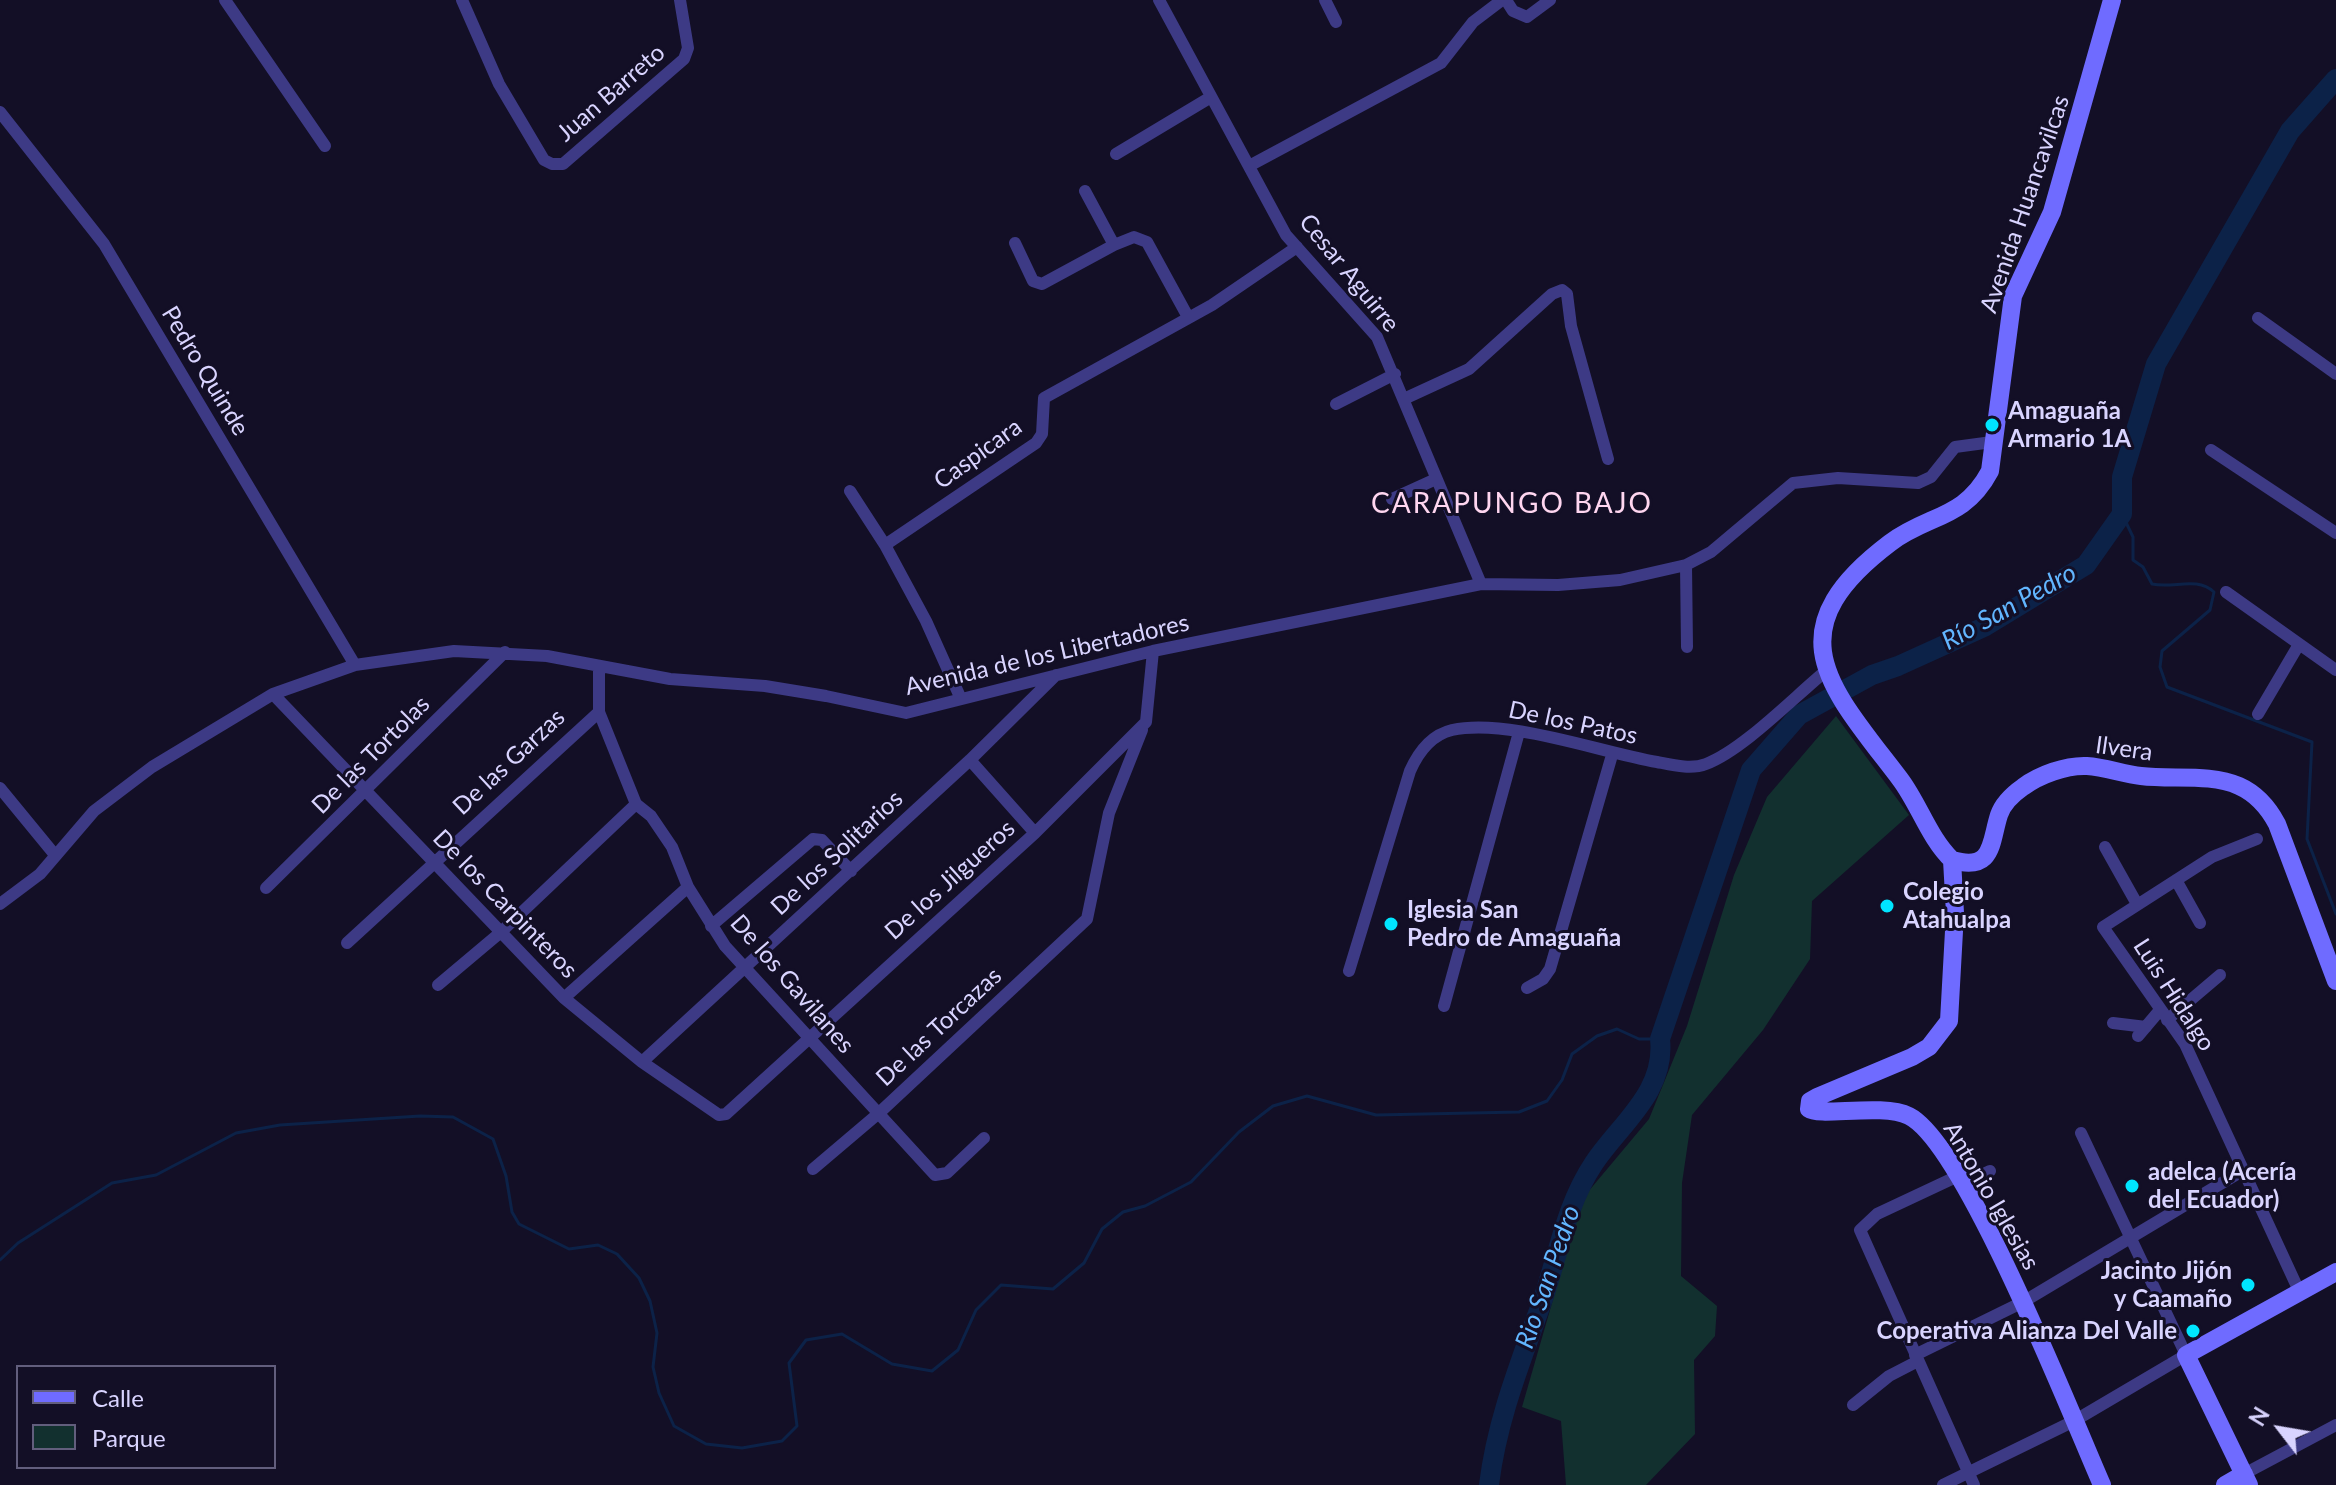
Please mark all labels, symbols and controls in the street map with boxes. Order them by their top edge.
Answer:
street label: Juan Barreto [551,38,671,148]
street label: Avenida Huancavilcas [1974,91,2076,317]
street label: Cesar Aguirre [1293,208,1405,338]
street label: Pedro Quinde [155,301,255,441]
place label: Amaguaña Armario 1A [2008,397,2131,453]
street label: Caspicara [929,413,1027,495]
marker: Amaguaña Armario 1A [1983,416,2001,434]
district label: CARAPUNGO BAJO [1371,487,1653,521]
water label: Río San Pedro [1936,557,2082,657]
street label: Avenida de los Libertadores [902,608,1192,702]
street label: De las Tortolas [306,690,436,820]
street label: De los Patos [1506,695,1640,751]
street label: De las Garzas [447,703,571,821]
street label: Ilvera [2094,731,2154,767]
street label: De los Solitarios [765,785,909,921]
street label: De los Jilgueros [879,814,1021,946]
street label: De los Carpinteros [427,824,583,984]
place label: Colegio Atahualpa [1903,878,2011,934]
place label: Iglesia San Pedro de Amaguaña [1407,896,1621,952]
marker: Colegio Atahualpa [1878,897,1896,915]
street label: De los Gavilanes [724,909,860,1059]
marker: Iglesia San Pedro de Amaguaña [1382,915,1400,933]
street label: Luis Hidalgo [2127,933,2221,1057]
street label: De las Torcazas [870,962,1008,1092]
street label: Antonio Iglesias [1937,1117,2045,1275]
place label: adelca (Acería del Ecuador) [2148,1158,2296,1214]
marker: adelca (Acería del Ecuador) [2123,1177,2141,1195]
water label: Rio San Pedro [1509,1202,1587,1352]
place label: Jacinto Jijón y Caamaño [2101,1257,2232,1313]
marker: Jacinto Jijón y Caamaño [2239,1276,2257,1294]
place label: Coperativa Alianza Del Valle [1877,1317,2177,1345]
marker: Coperativa Alianza Del Valle [2184,1322,2202,1340]
legend [16,1365,276,1469]
text: Calle [92,1383,144,1412]
north arrow [2240,1389,2320,1469]
text: N [2243,1402,2275,1431]
text: Parque [92,1423,166,1452]

